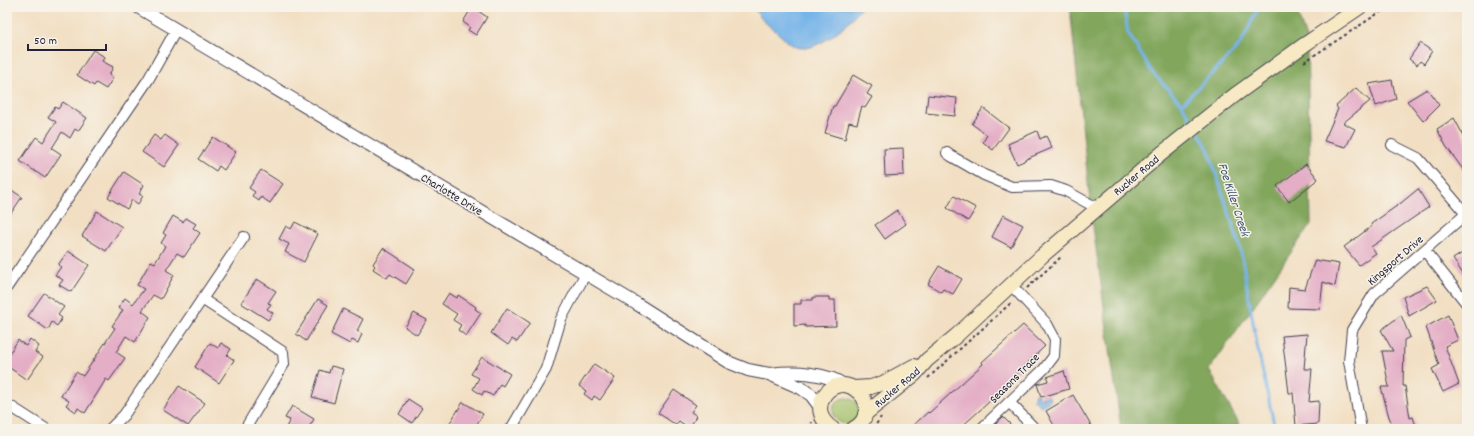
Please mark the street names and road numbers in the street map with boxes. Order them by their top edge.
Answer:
street label: Rucker Road [1110,152,1164,201]
street label: Charlotte Drive [417,170,485,221]
street label: Kingsport Drive [1364,232,1428,290]
street label: Seasons Trace [986,350,1044,408]
street label: Rucker Road [871,364,925,413]

